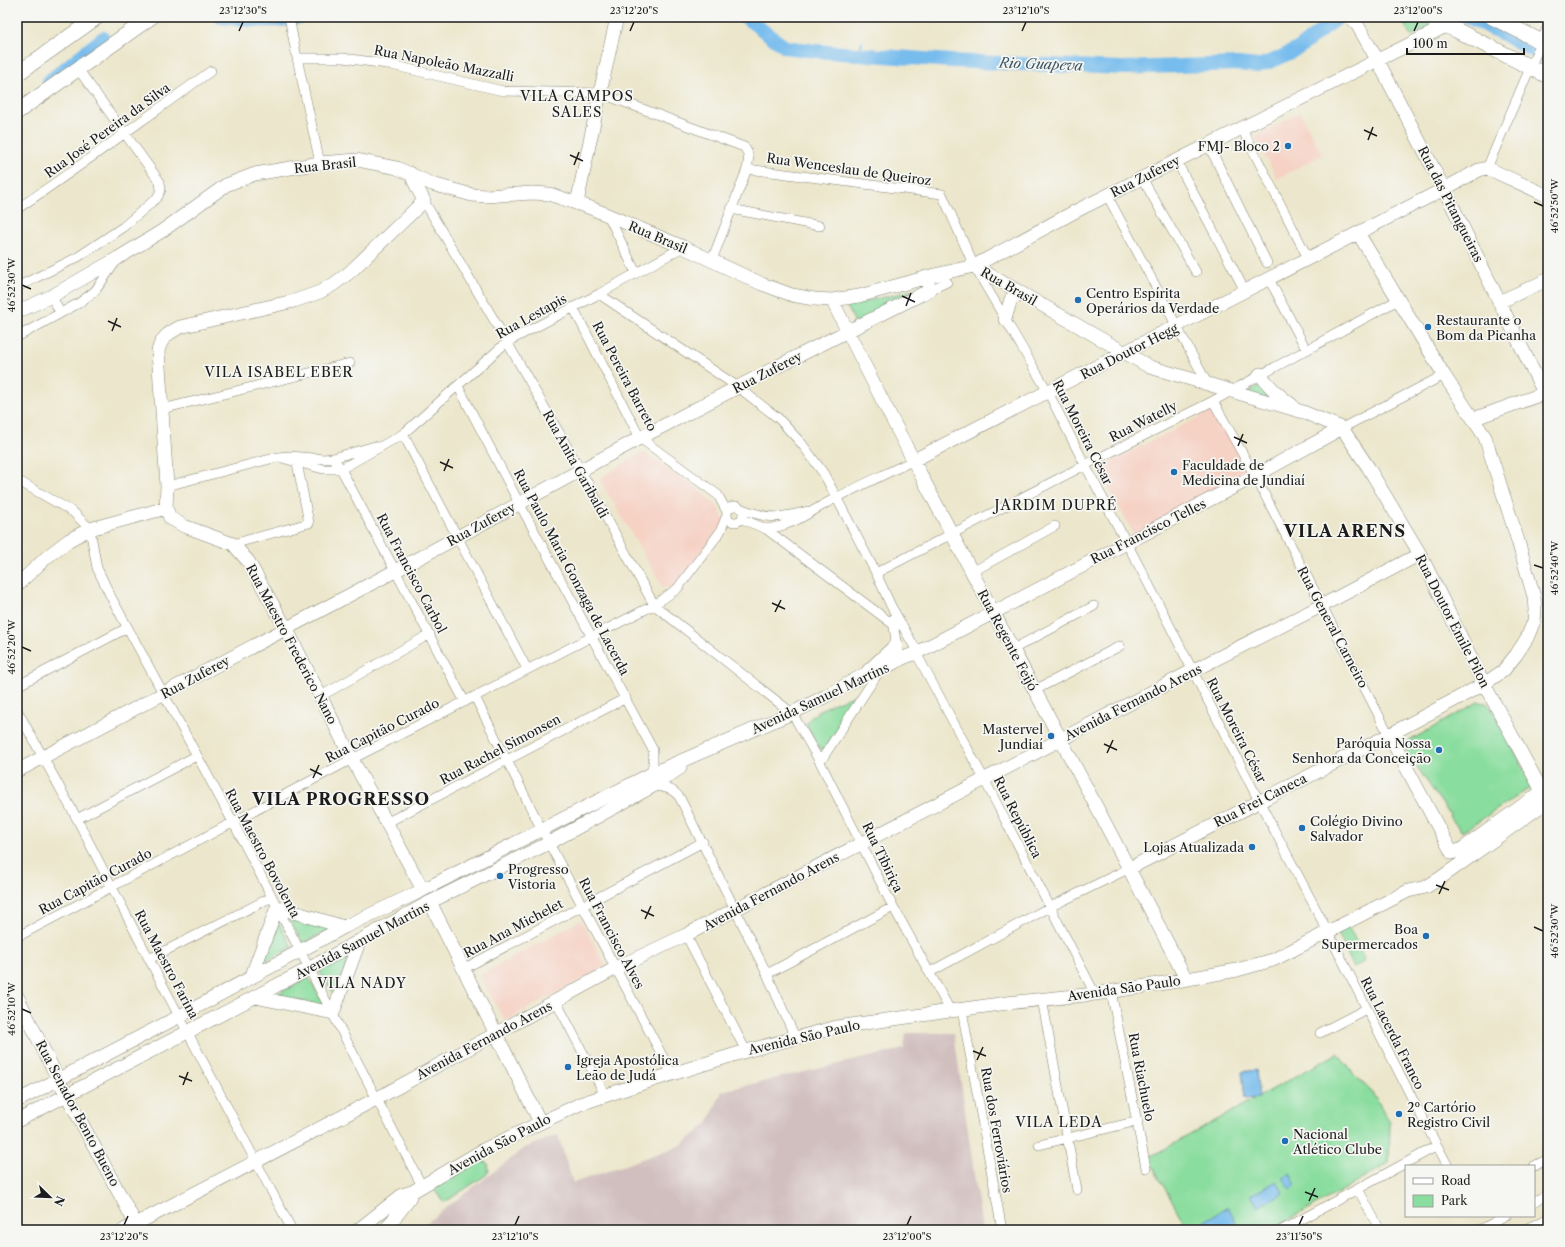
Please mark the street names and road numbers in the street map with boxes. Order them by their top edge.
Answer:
street label: Rua Napoleão Mazzalli [373,42,515,84]
street label: Rua José Pereira da Silva [41,79,173,181]
street label: Rua das Pitangueiras [1415,143,1487,265]
street label: Rua Wenceslau de Queiroz [766,149,933,189]
street label: Rua Zuferey [1108,151,1183,200]
street label: Rua Brasil [293,154,357,176]
street label: Rua Brasil [626,217,690,257]
street label: Rua Brasil [978,263,1040,309]
street label: Rua Lestapis [493,290,569,342]
street label: Rua Pereira Barreto [589,318,661,434]
street label: Rua Doutor Hegg [1078,319,1181,382]
street label: Rua Zuferey [730,347,805,396]
street label: Rua Moreira César [1050,377,1117,488]
street label: Rua Watelly [1106,397,1180,445]
street label: Rua Anita Garibaldi [540,407,612,521]
street label: Rua Paulo Maria Gonzaga de Lacerda [511,466,633,678]
street label: Rua Francisco Telles [1088,495,1209,567]
street label: Rua Zuferey [444,498,519,549]
street label: Rua Francisco Carbol [374,510,450,636]
street label: Rua Doutor Emile Pilon [1412,552,1494,690]
street label: Rua Maestro Frederico Nano [243,561,341,727]
street label: Rua General Carneiro [1294,563,1372,691]
street label: Rua Regente Feijó [974,586,1042,694]
street label: Rua Zuferey [158,652,233,702]
street label: Avenida Samuel Martins [748,659,892,737]
street label: Avenida Fernando Arens [1061,660,1204,744]
street label: Rua Moreira César [1204,675,1271,786]
street label: Rua Capitão Curado [322,694,442,766]
street label: Rua Rachel Simonsen [437,710,563,788]
street label: Rua Frei Caneca [1211,770,1309,830]
street label: Rua República [991,773,1046,861]
street label: Rua Maestro Bovolenta [222,786,304,920]
street label: Rua Tibiriça [859,819,907,895]
street label: Rua Capitão Curado [36,844,154,918]
street label: Avenida Fernando Arens [699,848,842,934]
street label: Rua Francisco Alves [576,875,648,992]
street label: Rua Ana Michelet [461,895,566,961]
street label: Avenida Samuel Martins [291,898,432,983]
street label: Rua Maestro Farina [132,907,203,1021]
street label: Avenida São Paulo [1065,972,1182,1004]
street label: Rua Lacerda Franco [1358,974,1428,1092]
street label: Avenida Fernando Arens [412,997,555,1083]
street label: Avenida São Paulo [746,1016,861,1058]
street label: Rua Riachuelo [1126,1031,1158,1123]
street label: Rua Senador Bento Bueno [33,1037,123,1189]
street label: Rua dos Ferroviários [978,1066,1016,1194]
street label: Avenida São Paulo [444,1110,553,1178]

